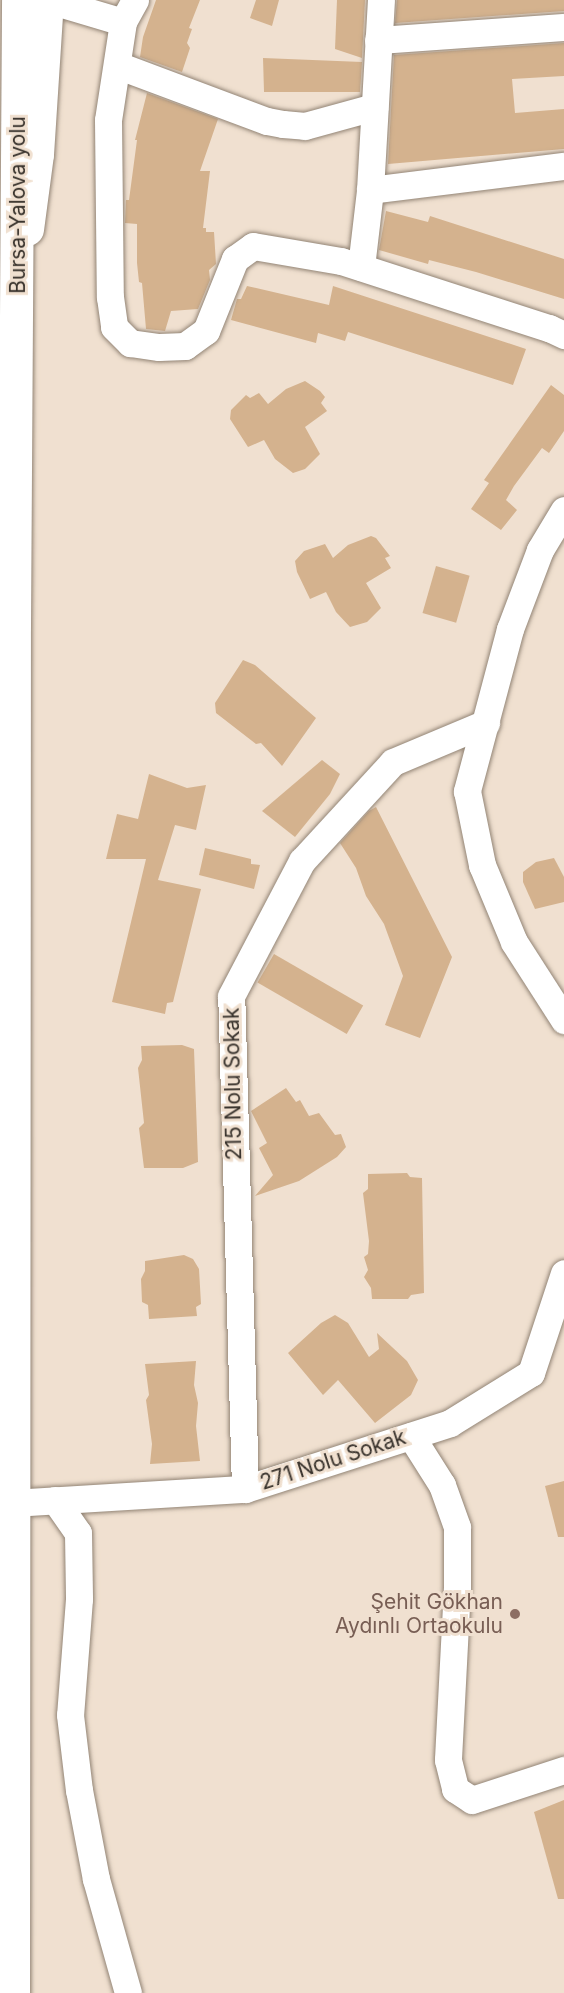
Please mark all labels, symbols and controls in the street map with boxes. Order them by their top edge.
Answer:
street label: Bursa-Yalova yolu [5,116,31,294]
street label: 215 Nolu Sokak [219,1007,247,1161]
street label: 271 Nolu Sokak [257,1425,409,1495]
place label: Şehit Gökhan Aydınlı Ortaokulu [335,1589,503,1639]
marker: Şehit Gökhan Aydınlı Ortaokulu [508,1607,522,1621]

